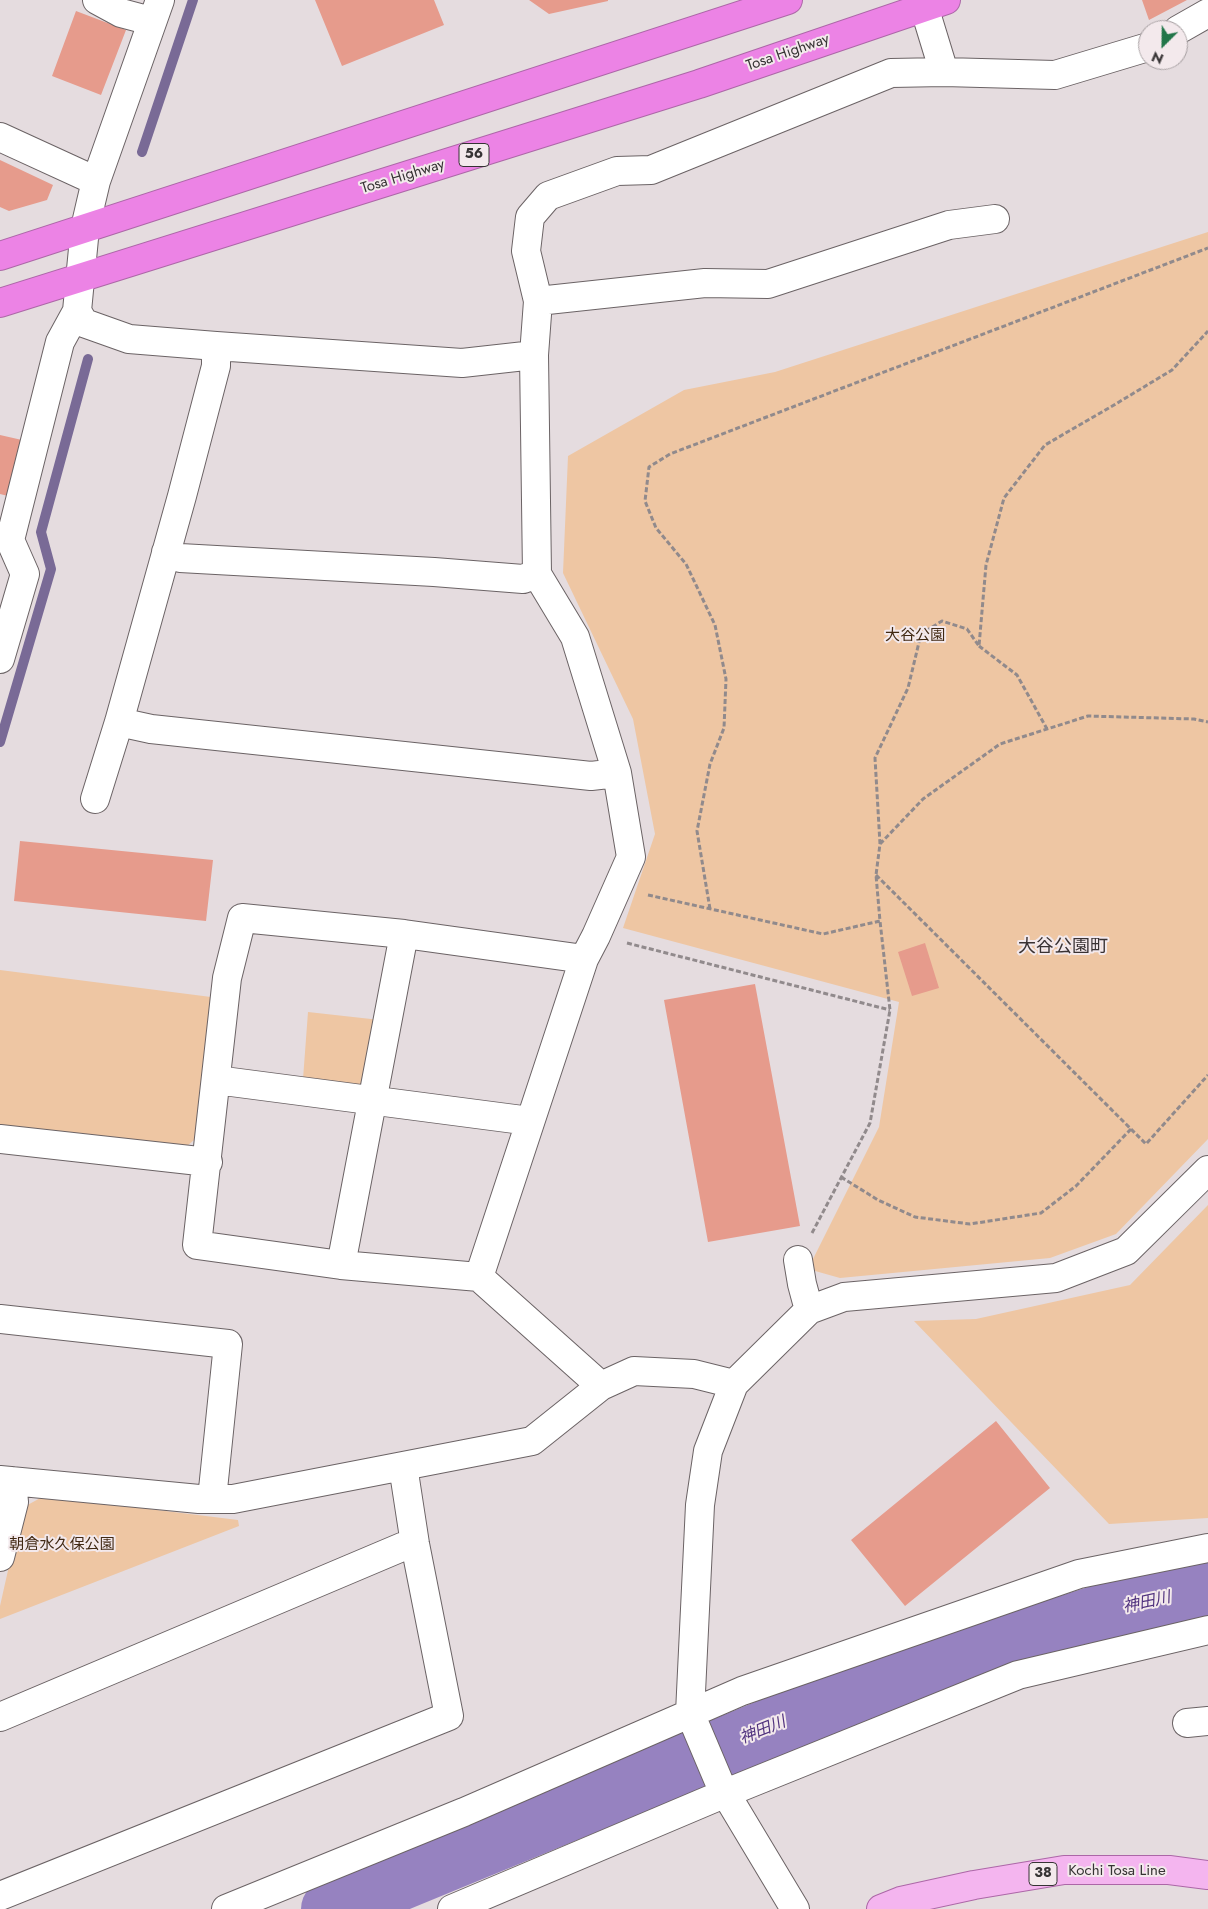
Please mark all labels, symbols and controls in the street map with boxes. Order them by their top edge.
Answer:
north arrow [1138,20,1188,70]
street label: Tosa Highway [744,30,832,76]
text: N [1149,47,1167,69]
road number: 56 [459,144,489,166]
street label: Tosa Highway [359,156,447,198]
park label: 大谷公園 [885,627,945,645]
district label: 大谷公園町 [1018,937,1108,959]
park label: 朝倉水久保公園 [10,1536,114,1554]
water label: 神田川 [1122,1589,1172,1617]
water label: 神田川 [737,1713,789,1749]
road number: 38 [1029,1862,1057,1886]
street label: Kochi Tosa Line [1068,1862,1166,1880]

